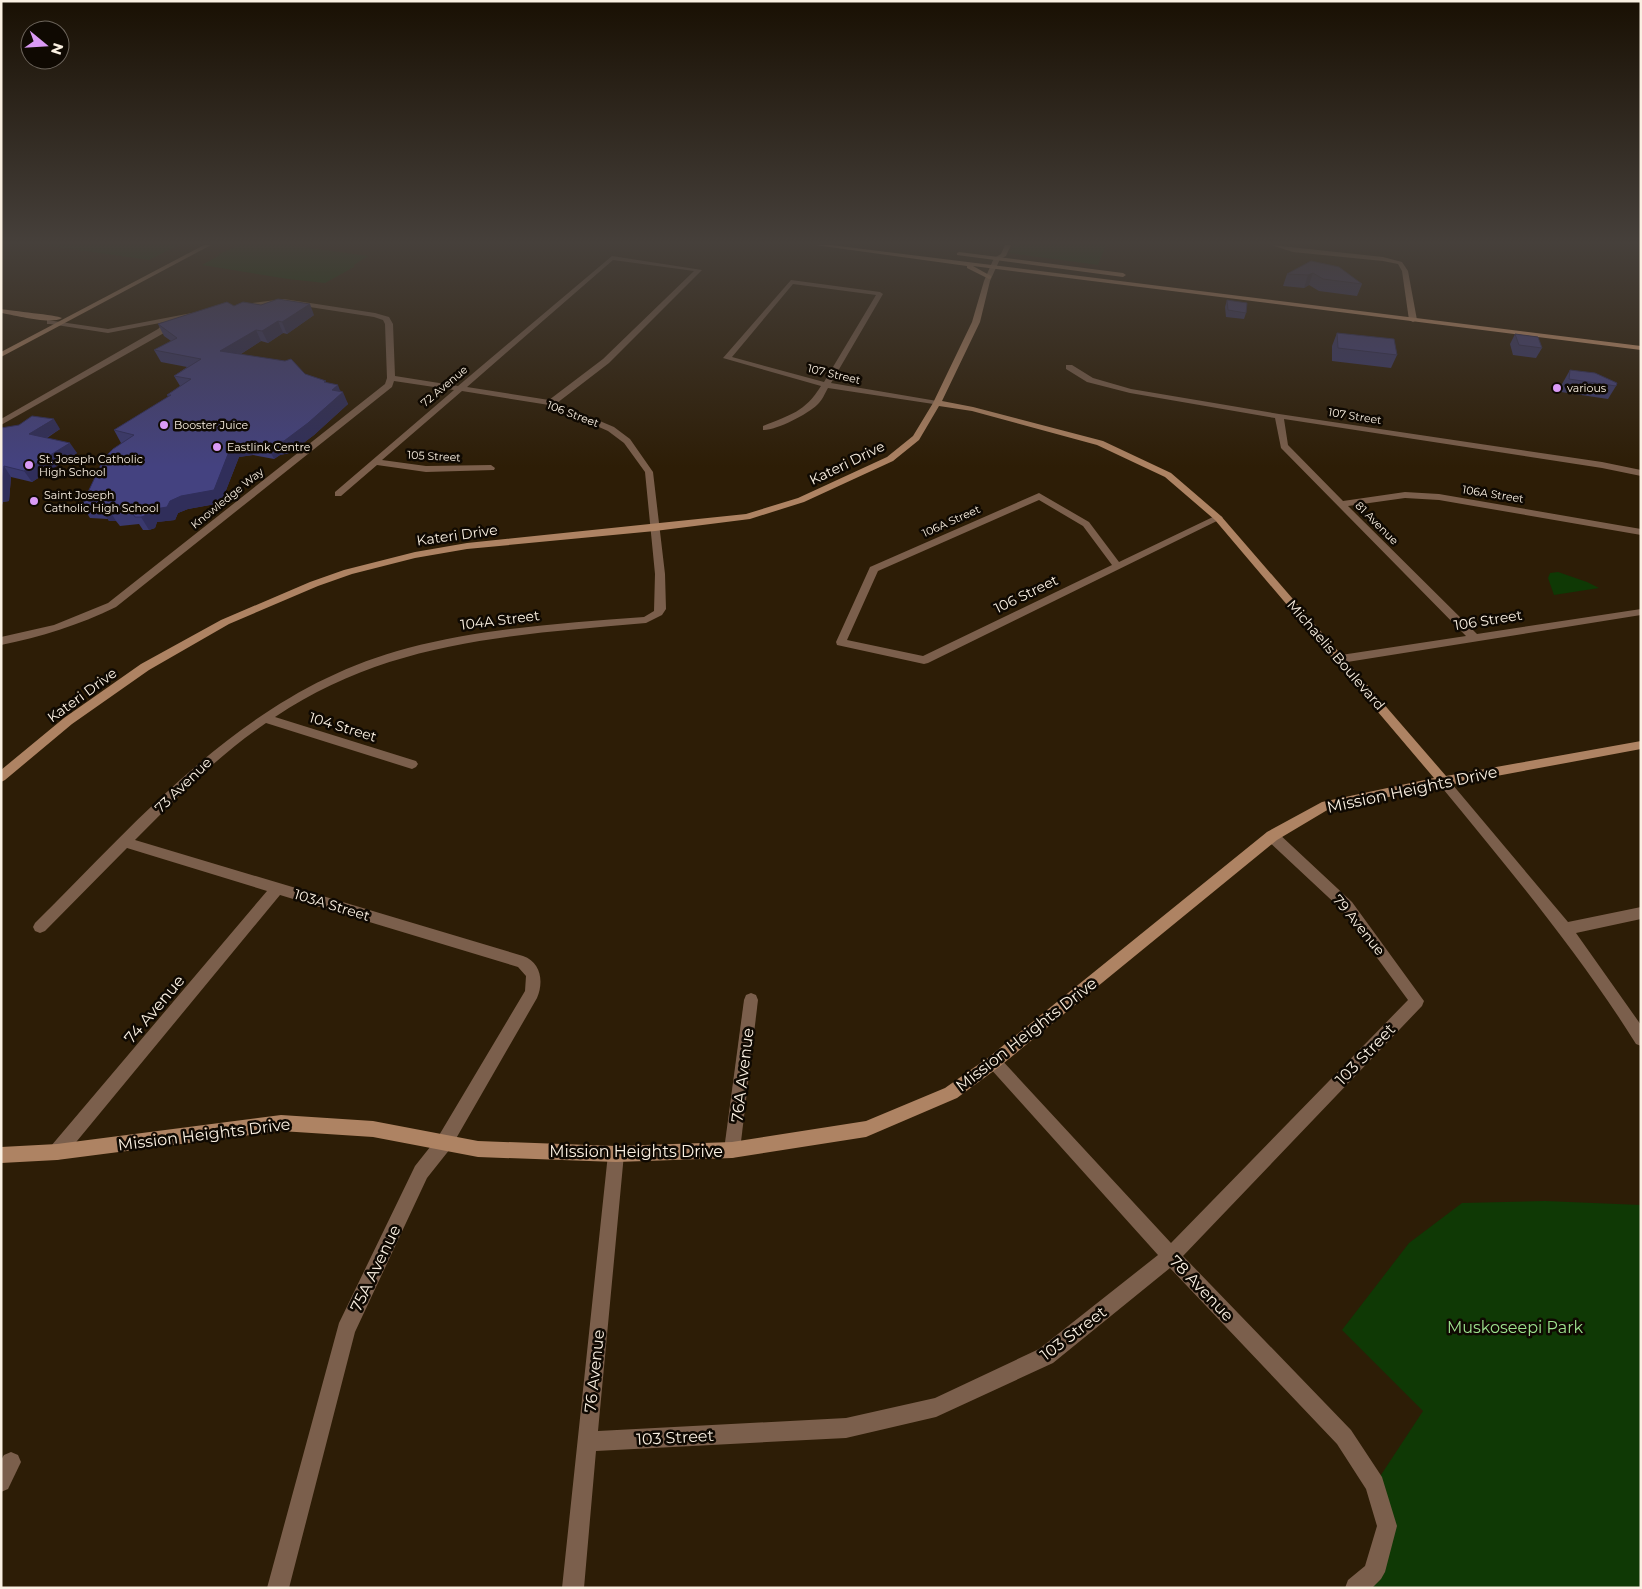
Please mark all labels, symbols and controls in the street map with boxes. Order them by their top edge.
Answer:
north arrow [20,20,70,70]
text: N [47,41,68,57]
street label: 107 Street [806,361,862,387]
street label: 72 Avenue [418,362,471,410]
place label: various [1567,381,1607,395]
marker: various [1551,382,1563,394]
street label: 106 Street [545,398,601,430]
street label: 107 Street [1327,405,1383,427]
place label: Booster Juice [174,418,249,432]
marker: Booster Juice [158,419,170,431]
street label: Kateri Drive [806,437,888,489]
place label: Eastlink Centre [227,440,311,454]
marker: Eastlink Centre [211,441,223,453]
street label: 105 Street [407,448,462,464]
place label: St. Joseph Catholic High School [39,452,143,479]
marker: St. Joseph Catholic High School [23,459,35,471]
street label: Knowledge Way [188,464,266,532]
street label: 106A Street [1461,482,1525,506]
place label: Saint Joseph Catholic High School [44,488,159,515]
marker: Saint Joseph Catholic High School [28,495,40,507]
street label: 81 Avenue [1352,498,1402,548]
street label: 106A Street [920,502,983,540]
street label: Kateri Drive [415,520,499,550]
street label: 106 Street [991,571,1061,617]
street label: Michaelis Boulevard [1283,596,1389,714]
street label: 104A Street [459,606,541,634]
street label: 106 Street [1453,606,1524,634]
street label: Kateri Drive [44,664,120,726]
street label: 104 Street [307,708,379,746]
street label: 73 Avenue [151,753,215,817]
street label: Mission Heights Drive [1325,762,1499,817]
street label: 103A Street [292,885,372,925]
street label: 79 Avenue [1329,891,1389,959]
street label: 74 Avenue [120,971,189,1047]
street label: Mission Heights Drive [952,973,1101,1095]
street label: 103 Street [1332,1019,1400,1089]
street label: 76A Avenue [727,1027,758,1123]
street label: Mission Heights Drive [117,1114,291,1155]
street label: Mission Heights Drive [549,1142,723,1161]
street label: 75A Avenue [346,1222,405,1315]
street label: 78 Avenue [1166,1252,1238,1325]
street label: 103 Street [1037,1302,1110,1364]
park label: Muskoseepi Park [1447,1318,1583,1337]
street label: 76 Avenue [581,1329,608,1414]
street label: 103 Street [636,1426,715,1449]

